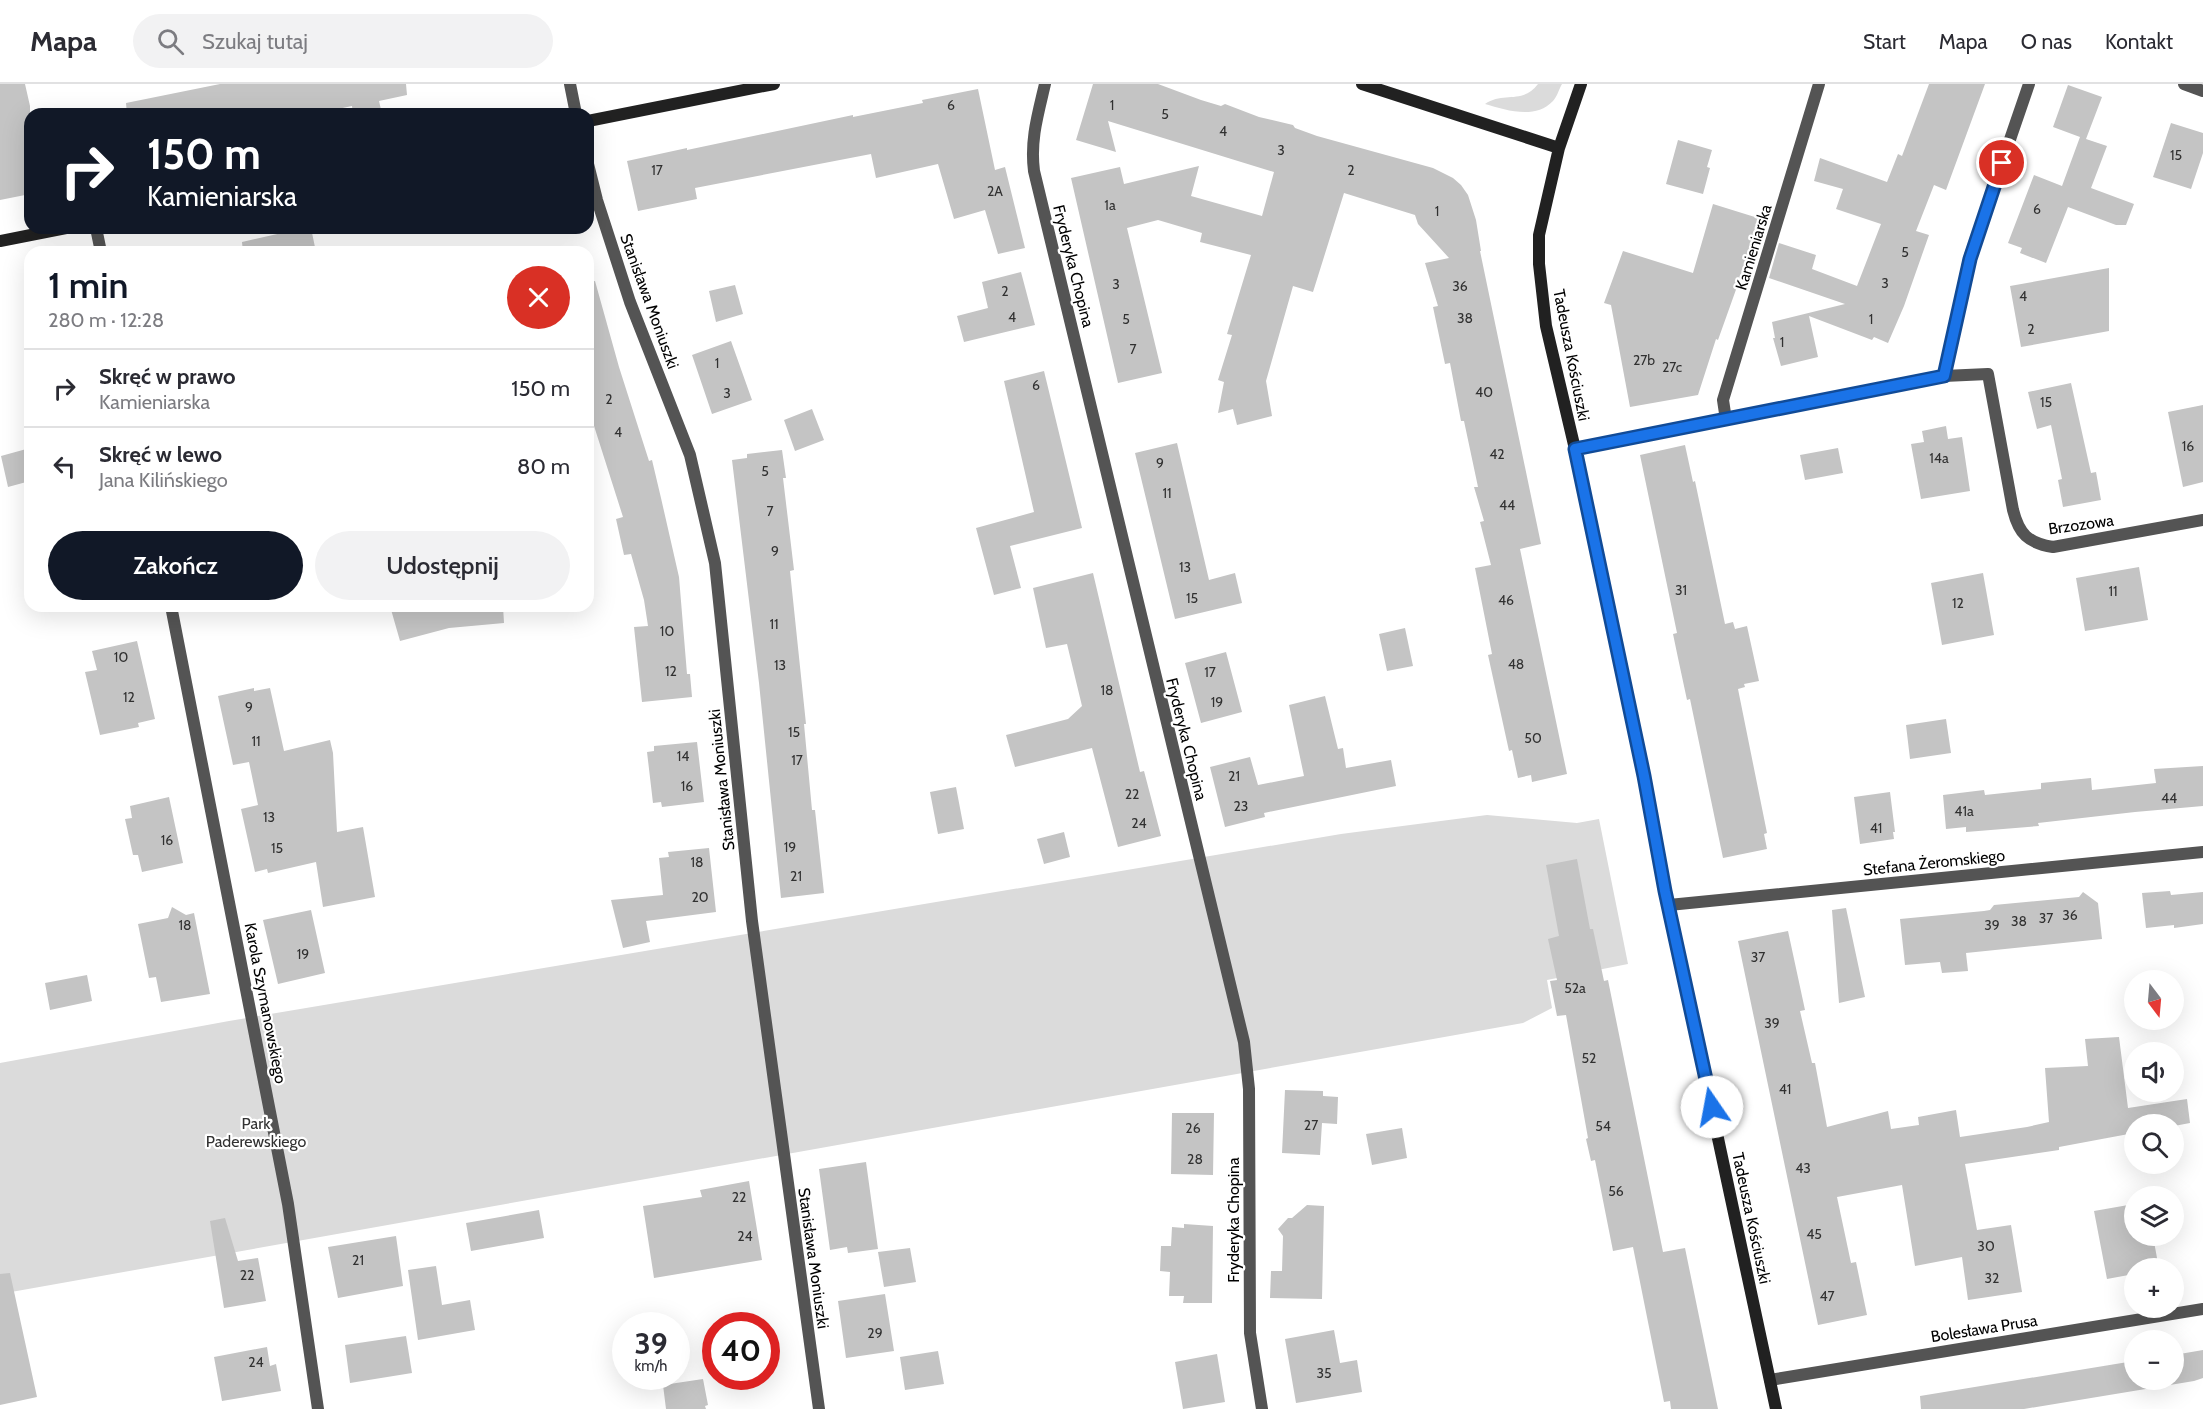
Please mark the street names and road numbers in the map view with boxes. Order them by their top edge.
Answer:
street label: Kamieniarska [1731,202,1776,292]
street label: Fryderyka Chopina [1049,203,1098,330]
street label: Stanisława Moniuszki [616,231,683,371]
street label: Tadeusza Kościuszki [1549,288,1594,423]
street label: Brzozowa [2047,510,2115,538]
street label: Fryderyka Chopina [1162,676,1211,803]
street label: Stanisława Moniuszki [705,708,738,852]
street label: Stefana Żeromskiego [1862,846,2006,879]
street label: Karola Szymanowskiego [241,921,290,1085]
street label: Tadeusza Kościuszki [1728,1151,1775,1286]
street label: Fryderyka Chopina [1224,1157,1243,1283]
street label: Stanisława Moniuszki [794,1186,833,1330]
street label: Bolesława Prusa [1929,1311,2039,1346]

